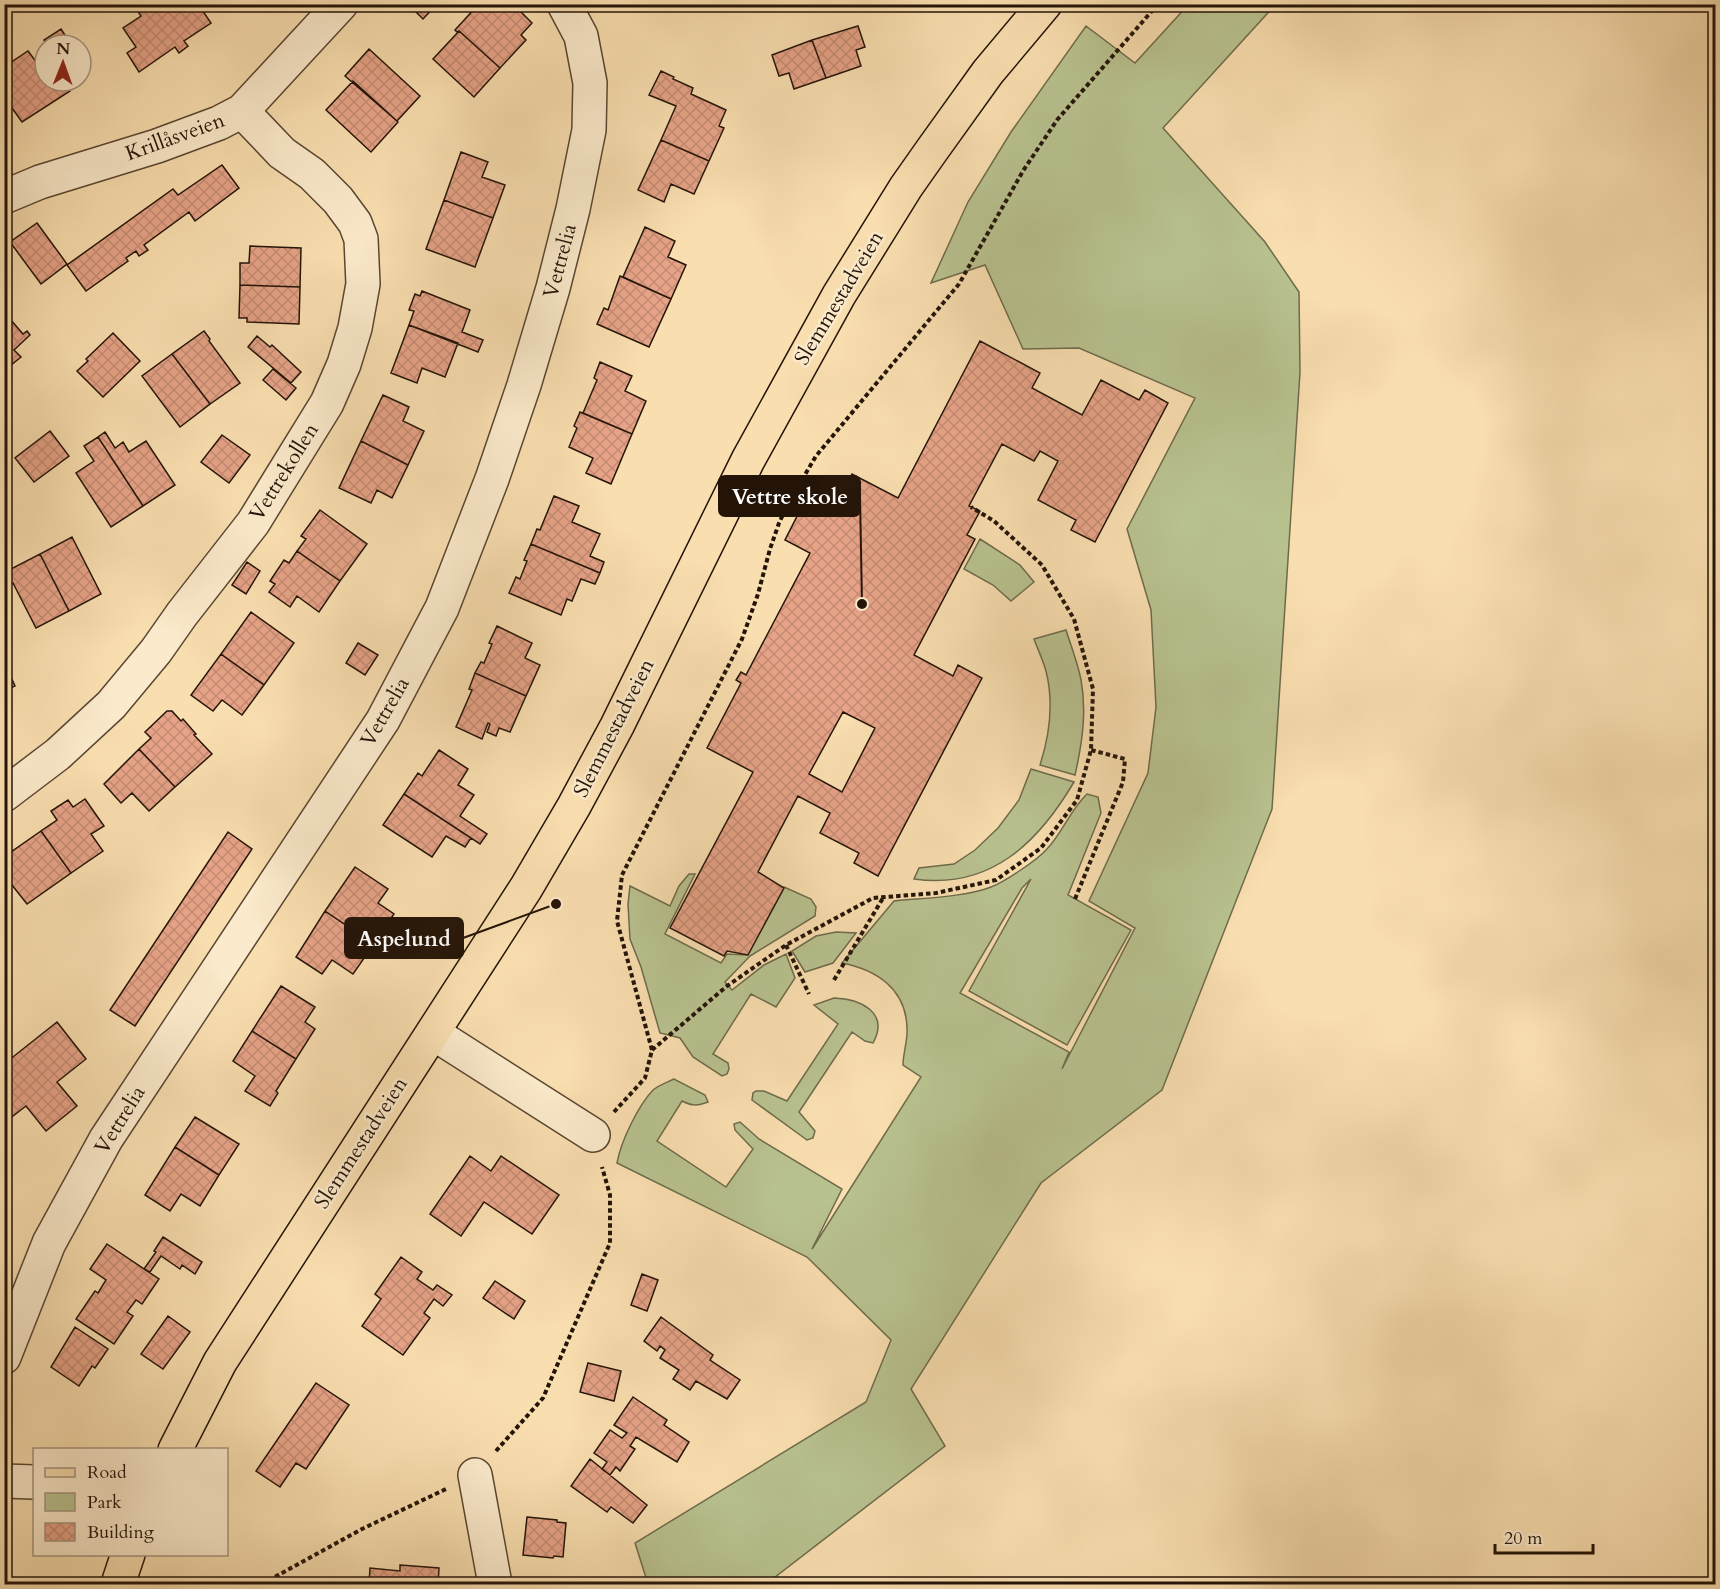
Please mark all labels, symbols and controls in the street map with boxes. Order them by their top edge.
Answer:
north arrow [33,33,93,93]
text: N [56,38,70,60]
street label: Krillåsveien [121,106,229,168]
street label: Vettrelia [536,221,584,301]
street label: Slemmestadveien [787,225,891,371]
street label: Vettrekollen [243,418,326,526]
callout: Vettre skole [719,476,860,516]
text: Vettre skole [732,482,848,512]
street label: Slemmestadveien [567,654,661,802]
street label: Vettrelia [354,672,416,752]
callout: Aspelund [345,918,463,958]
text: Aspelund [357,924,451,954]
street label: Slemmestadveien [307,1071,415,1215]
street label: Vettrelia [88,1080,152,1160]
legend [33,1448,228,1556]
text: Road [87,1460,127,1485]
text: Park [87,1490,122,1515]
scale bar [1495,1517,1592,1555]
text: Building [87,1520,155,1545]
text: 20 m [1504,1526,1543,1551]

